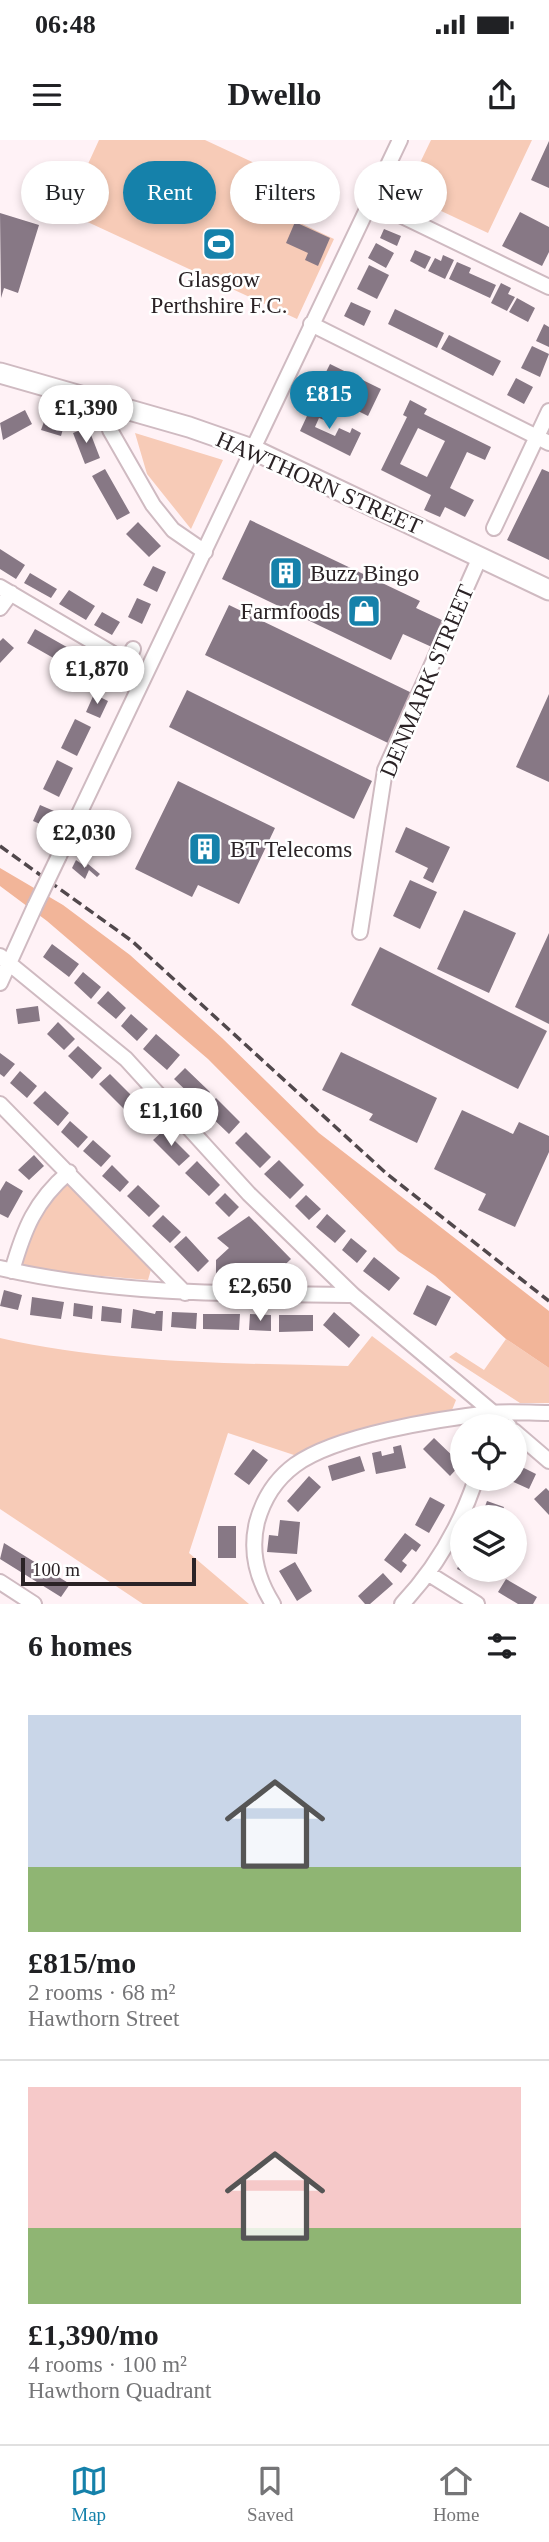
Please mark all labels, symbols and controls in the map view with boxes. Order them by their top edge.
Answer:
text: 06:48 [35,10,96,39]
icon: menu [28,76,66,114]
text: Dwello [227,76,322,112]
icon: share [483,76,521,114]
chip: Buy [21,161,109,224]
chip: Rent [123,161,216,224]
chip: Filters [230,161,340,224]
chip: New [354,161,447,224]
sports icon: Glasgow Perthshire F.C. [200,225,238,263]
place label: Glasgow Perthshire F.C. [151,267,287,318]
pin: £815 [288,372,370,431]
text: £815 [306,381,352,406]
pin: £1,390 [29,386,143,445]
text: £1,390 [54,395,118,420]
street label: HAWTHORN STREET [212,426,426,540]
building icon: Buzz Bingo [267,554,305,592]
place label: Buzz Bingo [310,561,419,586]
street label: DENMARK STREET [375,581,479,781]
shop icon: Farmfoods [345,592,383,630]
place label: Farmfoods [240,599,340,624]
pin: £1,870 [40,646,154,706]
text: £1,870 [65,656,129,681]
pin: £2,030 [27,810,141,870]
text: £2,030 [52,820,116,845]
building icon: BT Telecoms [186,830,224,868]
place label: BT Telecoms [230,837,352,862]
pin: £1,160 [114,1088,228,1148]
text: £1,160 [139,1098,203,1123]
pin: £2,650 [203,1264,317,1323]
text: £2,650 [228,1273,292,1298]
map controls [450,1414,527,1582]
button: locate [450,1414,527,1491]
button: layers [450,1505,527,1582]
scale bar [21,1555,196,1587]
text: 100 m [32,1559,80,1580]
icon: filters [483,1627,521,1665]
text: 6 homes [28,1629,132,1662]
icon: home [212,1761,338,1887]
text: £815/mo [28,1946,136,1979]
text: 2 rooms · 68 m² [28,1980,175,2005]
text: Hawthorn Street [28,2006,179,2031]
icon: home [212,2133,338,2259]
text: £1,390/mo [28,2318,159,2351]
text: 4 rooms · 100 m² [28,2352,187,2377]
text: Hawthorn Quadrant [28,2378,211,2403]
tab: Map [70,2462,108,2526]
tab: Saved [247,2462,294,2526]
tab: Home [433,2462,479,2526]

